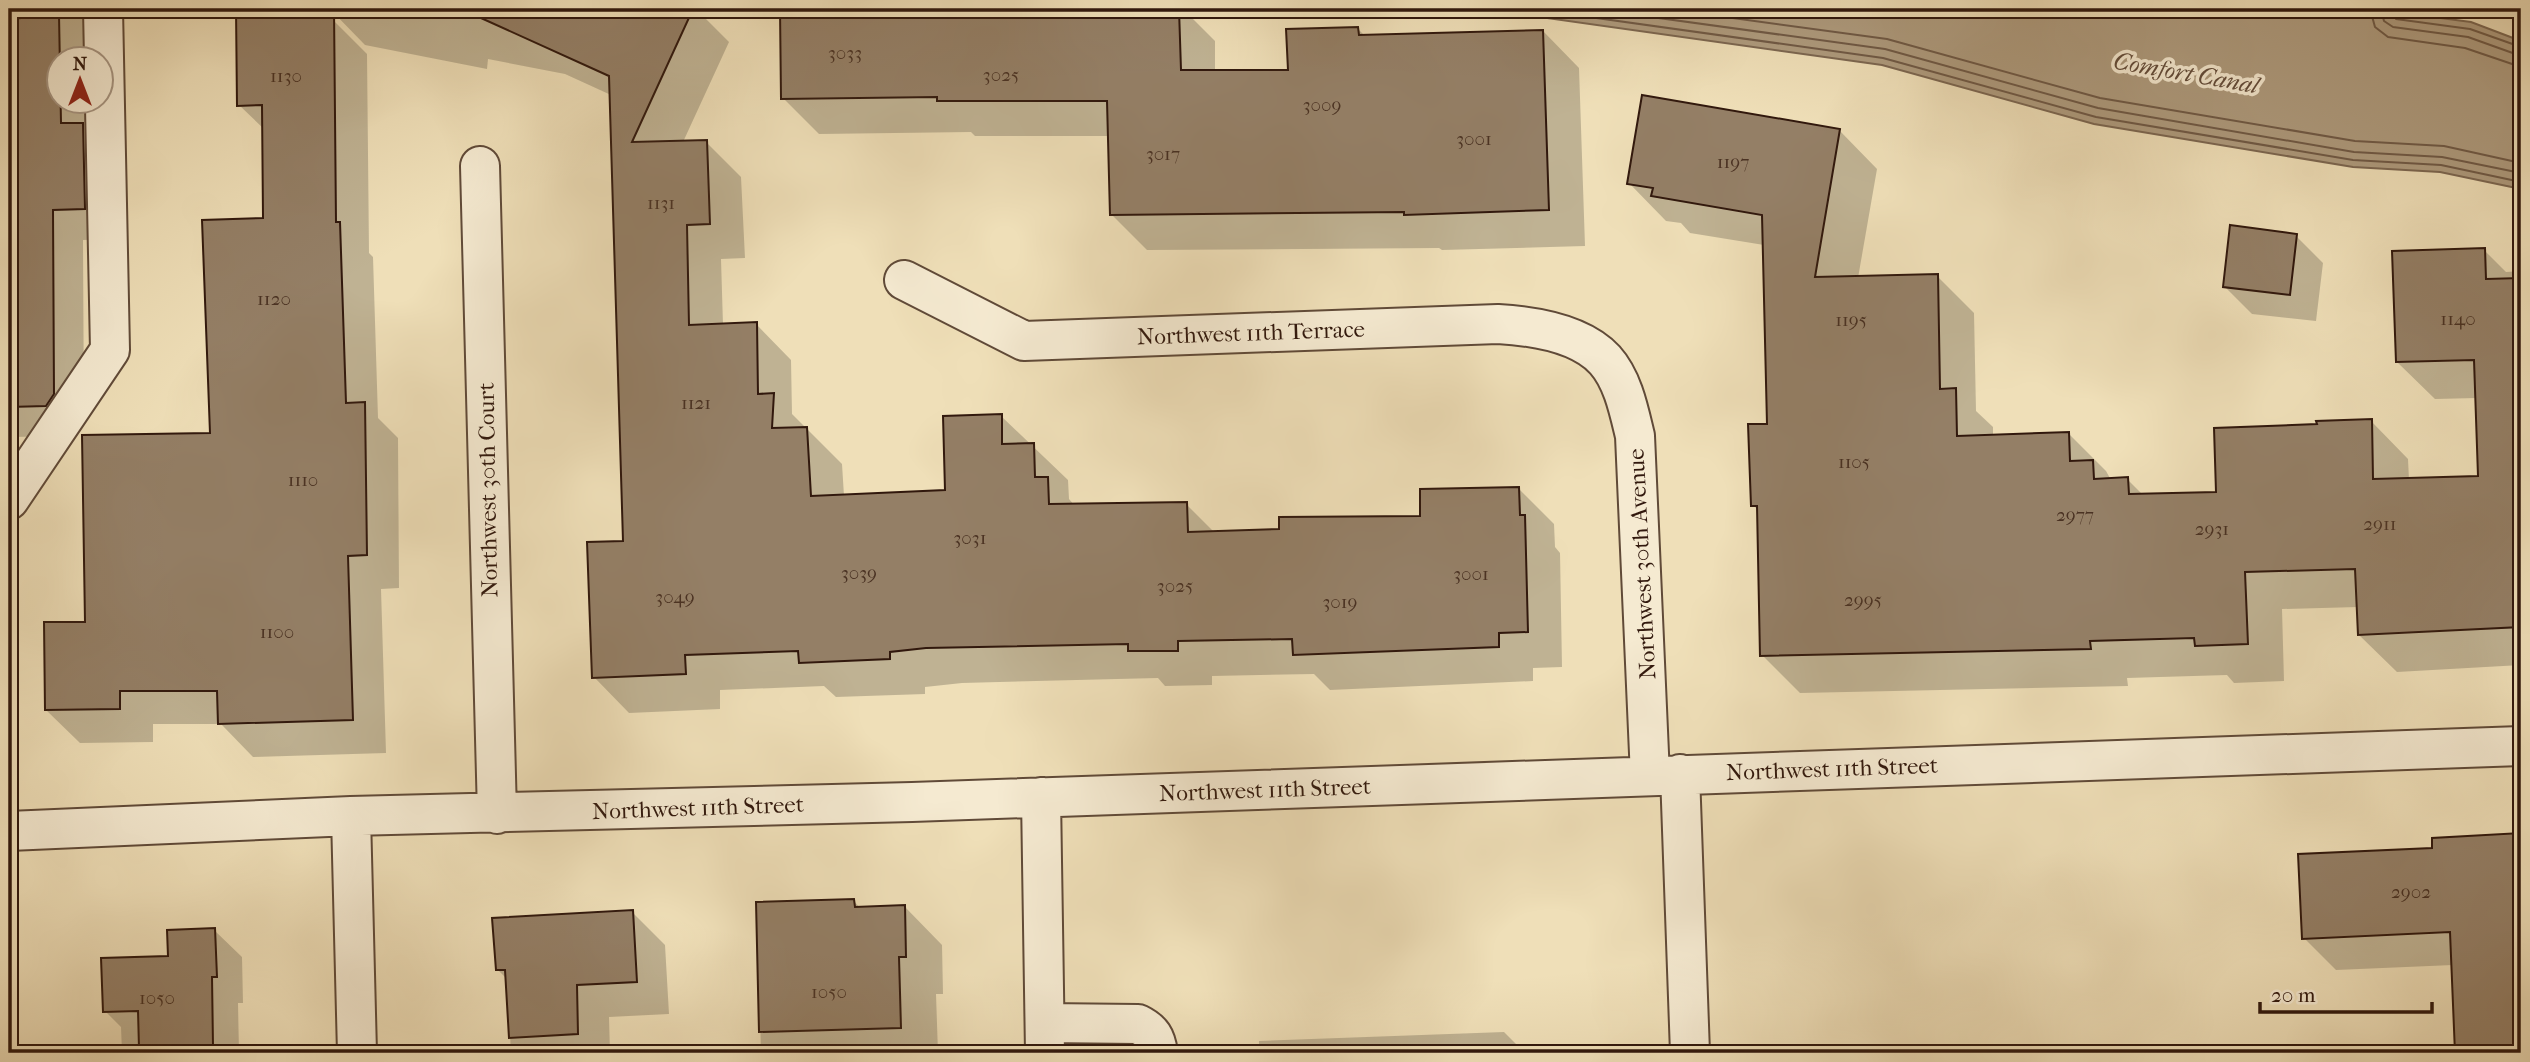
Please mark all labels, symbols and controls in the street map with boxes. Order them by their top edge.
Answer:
house number: 3033 [828,42,862,64]
north arrow [46,46,116,116]
water label: Comfort Canal [2111,46,2264,100]
text: N [73,53,88,75]
house number: 3025 [983,64,1019,86]
house number: 1130 [270,65,302,87]
house number: 3009 [1303,94,1341,116]
house number: 3001 [1456,128,1492,150]
house number: 3017 [1146,143,1180,165]
house number: 1197 [1717,151,1749,173]
house number: 1131 [647,192,675,214]
house number: 1120 [257,288,291,310]
house number: 1140 [2440,308,2476,330]
house number: 1195 [1835,309,1867,331]
street label: Northwest 11th Terrace [1137,316,1365,350]
street label: Northwest 30th Court [473,382,503,598]
house number: 1121 [681,392,711,414]
street label: Northwest 30th Avenue [1622,448,1662,680]
house number: 1105 [1838,451,1870,473]
house number: 1110 [288,469,318,491]
house number: 2977 [2056,504,2094,526]
house number: 2911 [2363,513,2397,535]
house number: 2931 [2195,518,2229,540]
house number: 3031 [954,527,986,549]
house number: 3039 [841,562,877,584]
house number: 3001 [1453,563,1489,585]
house number: 3025 [1157,575,1193,597]
house number: 3049 [655,586,695,608]
house number: 2995 [1844,589,1882,611]
house number: 3019 [1323,591,1357,613]
house number: 1100 [260,621,294,643]
street label: Northwest 11th Street [1726,752,1938,786]
street label: Northwest 11th Street [1159,773,1371,807]
street label: Northwest 11th Street [592,791,804,825]
house number: 2902 [2391,881,2431,903]
scale bar [2260,971,2432,1015]
house number: 1050 [811,981,847,1003]
text: 20 m [2271,983,2316,1007]
house number: 1050 [139,987,175,1009]

